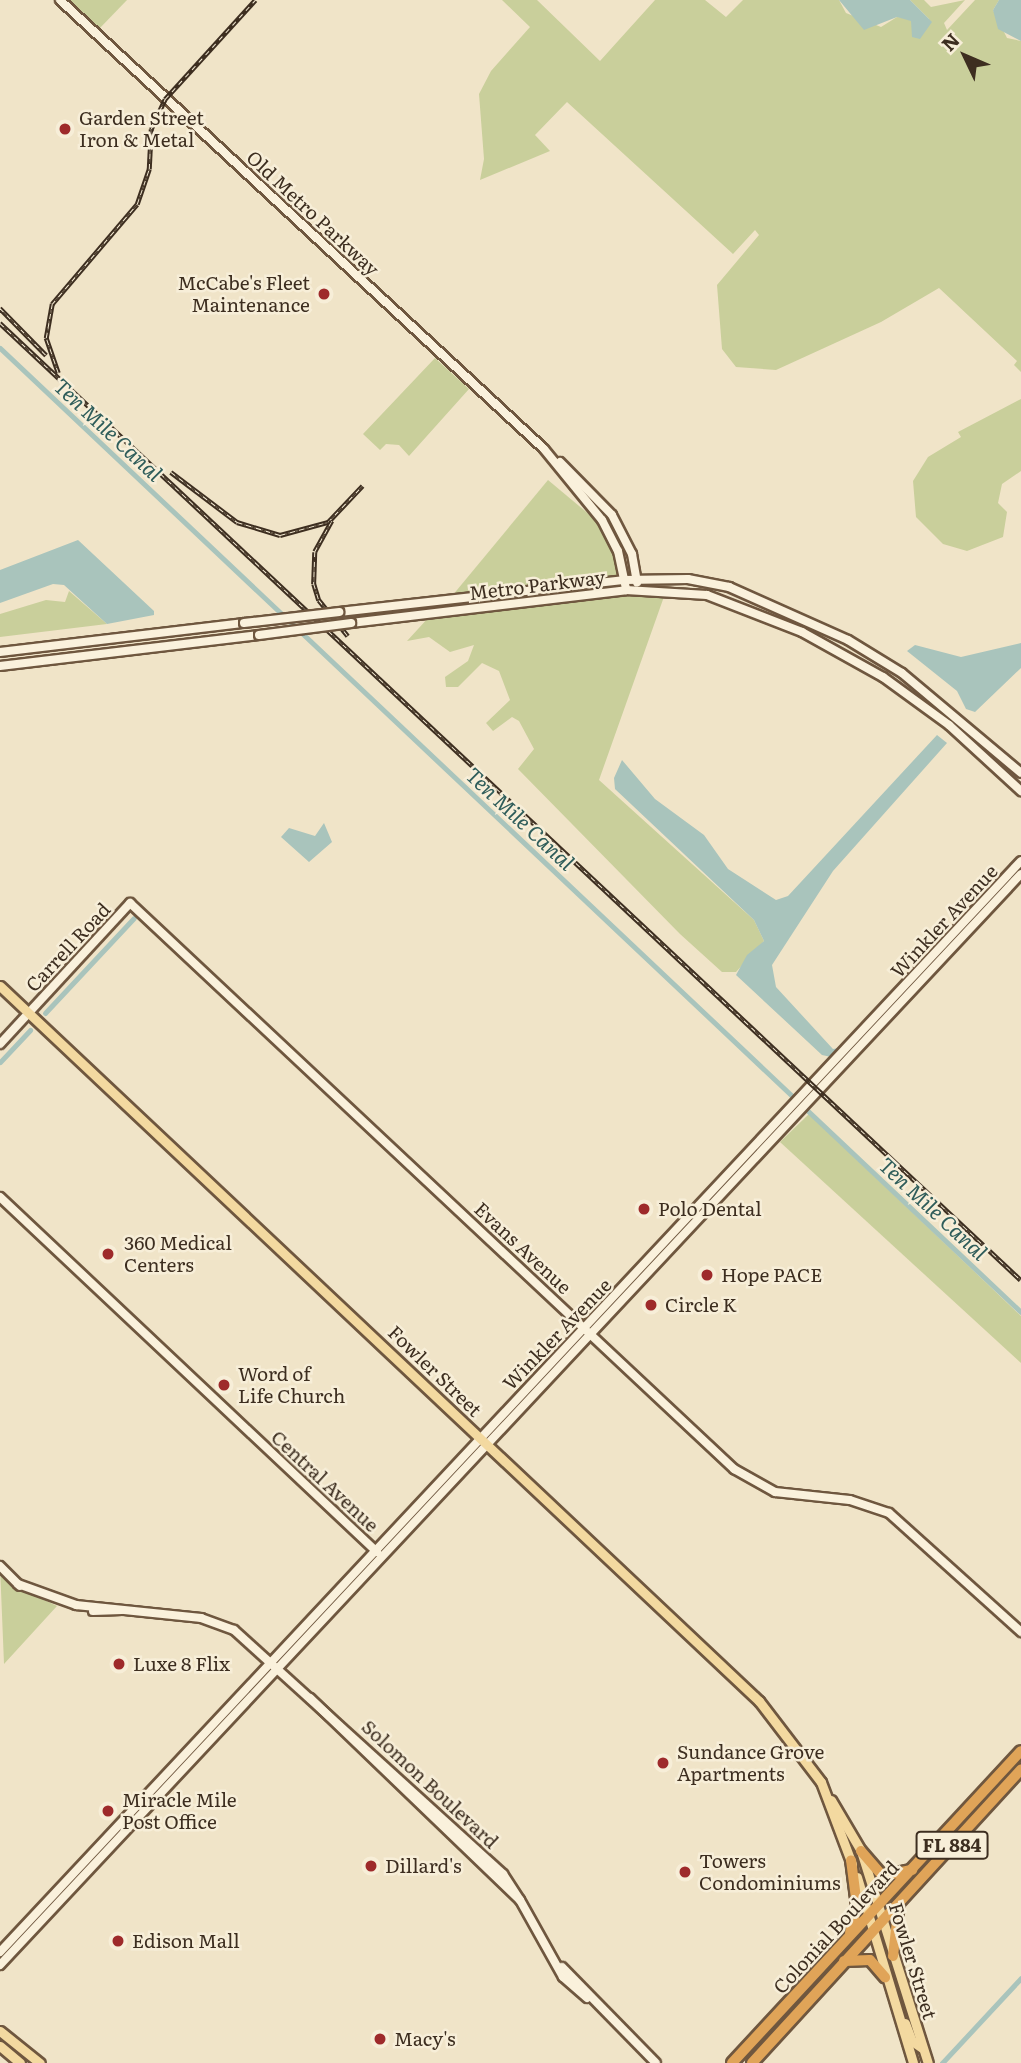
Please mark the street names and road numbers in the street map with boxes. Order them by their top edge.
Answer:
street label: Old Metro Parkway [242,146,384,280]
street label: Metro Parkway [468,565,606,605]
street label: Winkler Avenue [886,860,1002,982]
street label: Carrell Road [21,898,115,996]
street label: Evans Avenue [470,1197,576,1299]
street label: Winkler Avenue [498,1274,616,1394]
street label: Fowler Street [384,1321,486,1421]
street label: Central Avenue [267,1425,383,1537]
street label: Solomon Boulevard [357,1715,503,1853]
road number: FL 884 [915,1830,989,1859]
street label: Colonial Boulevard [769,1856,903,1998]
street label: Fowler Street [884,1900,942,2022]

